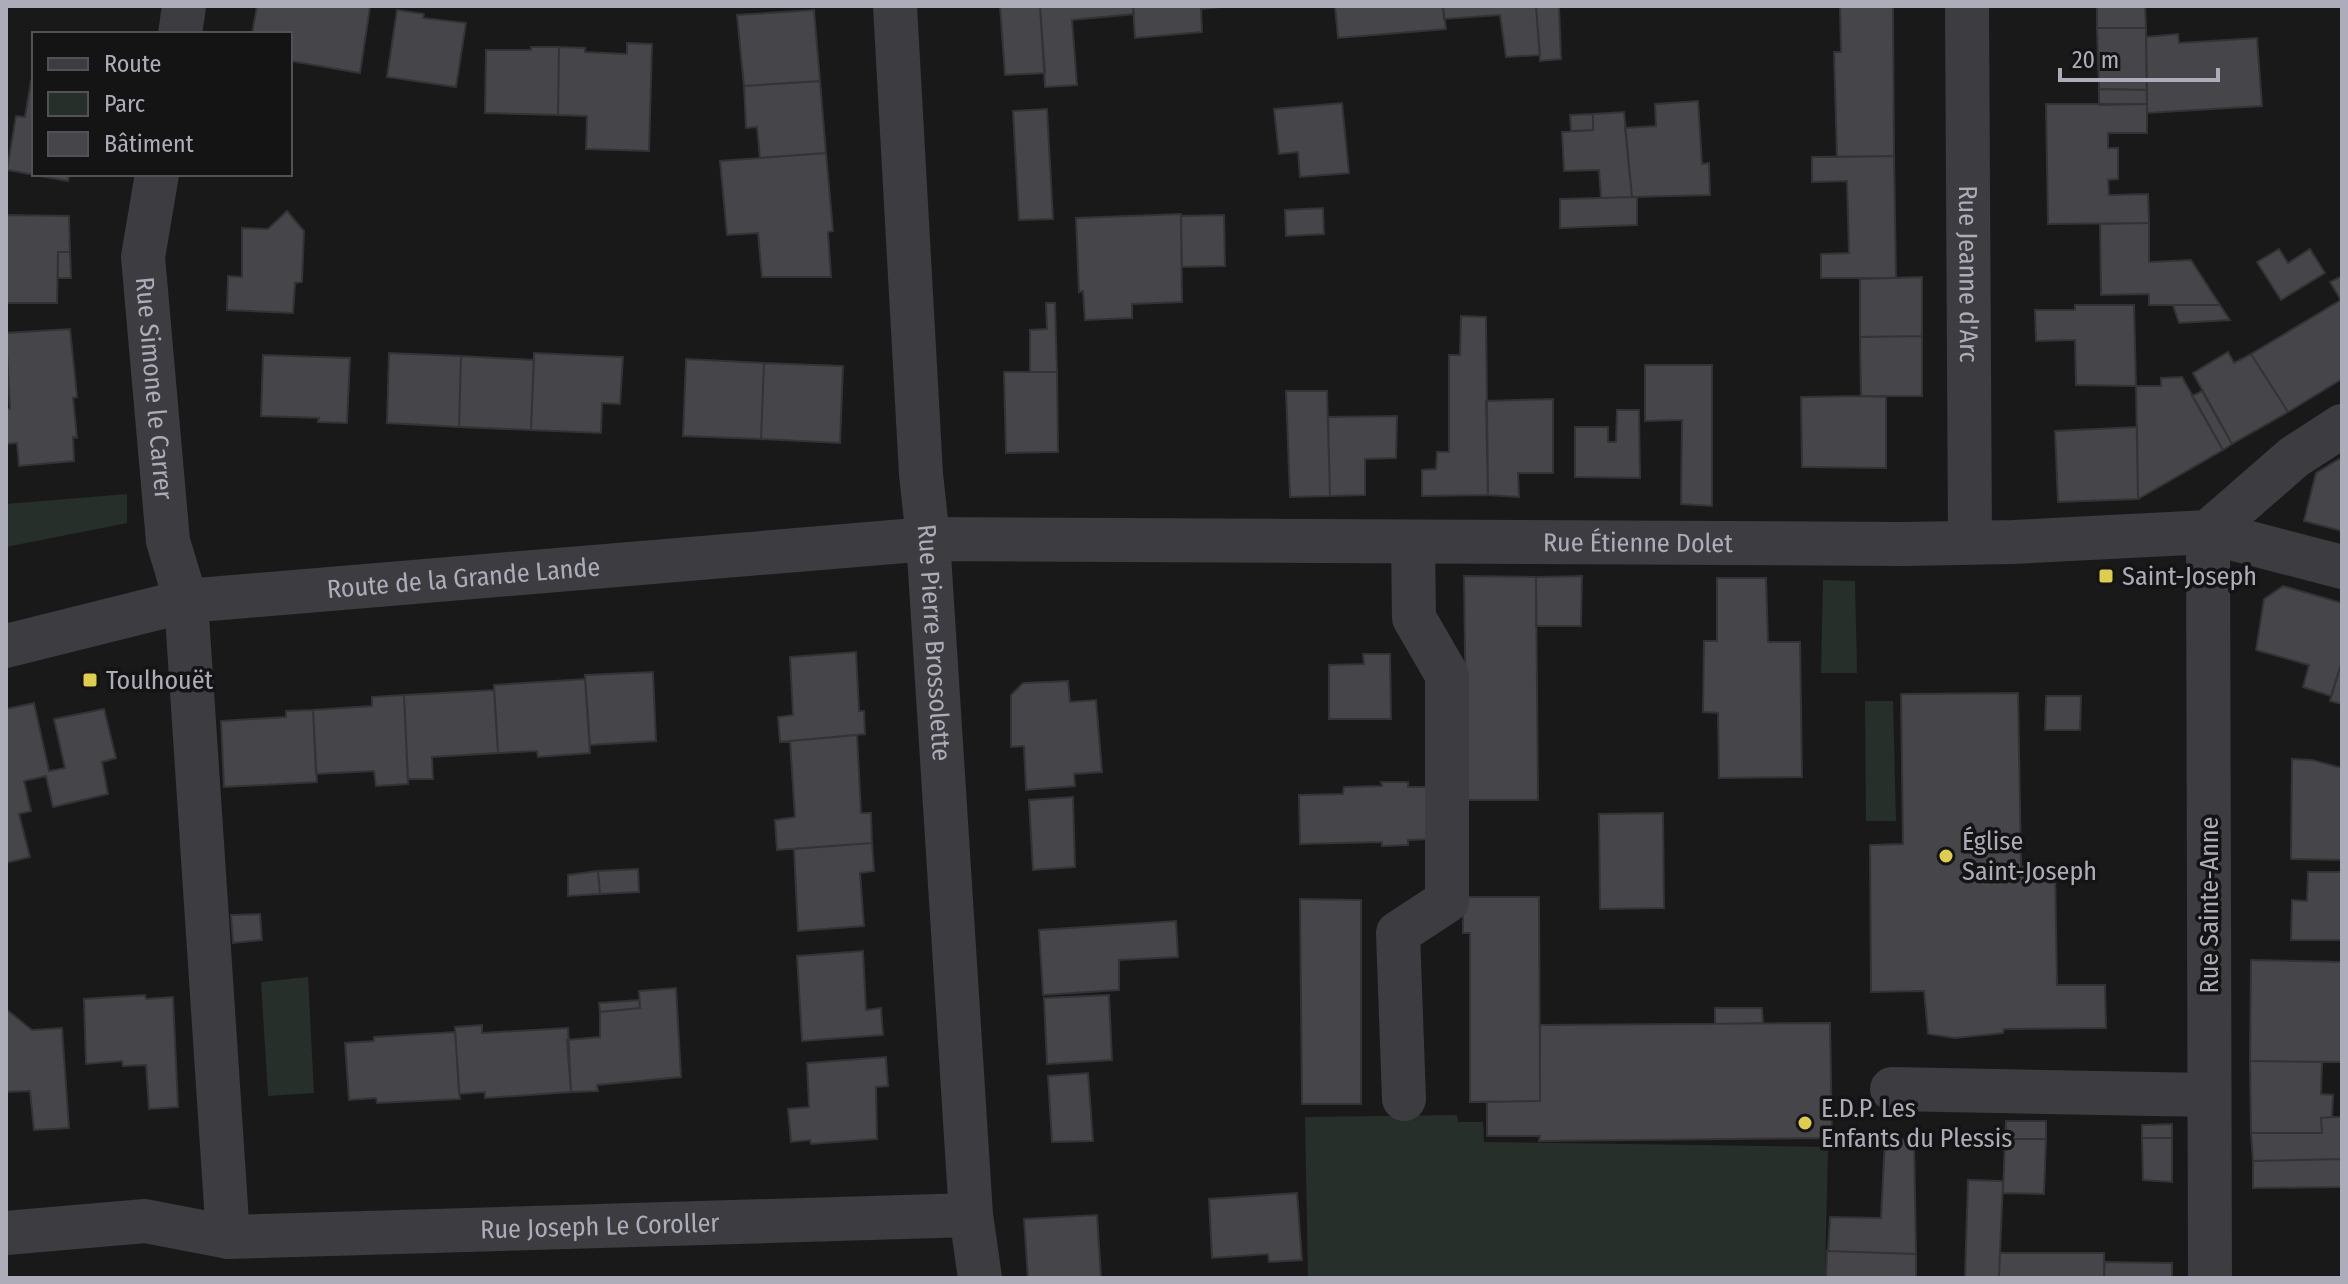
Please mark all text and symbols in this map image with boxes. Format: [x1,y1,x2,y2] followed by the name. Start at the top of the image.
[32,32,292,176] legend
[2060,32,2218,82] scale bar
[2072,46,2119,74] text: 20 m
[104,50,161,78] text: Route
[104,90,145,118] text: Parc
[104,130,194,158] text: Bâtiment
[1953,185,1984,363] street label: Rue Jeanne d'Arc
[129,276,180,501] street label: Rue Simone le Carrer
[911,523,958,762] street label: Rue Pierre Brossolette
[1543,527,1733,559] street label: Rue Étienne Dolet
[326,551,601,605] street label: Route de la Grande Lande
[2122,561,2257,592] place label: Saint-Joseph
[2097,567,2115,585] marker: Saint-Joseph
[106,665,214,696] place label: Toulhouët
[81,671,99,689] marker: Toulhouët
[2194,817,2225,993] street label: Rue Sainte-Anne
[1962,826,2097,887] place label: Église Saint-Joseph
[1937,847,1955,865] marker: Église Saint-Joseph
[1821,1093,2012,1154] place label: E.D.P. Les Enfants du Plessis
[1796,1114,1814,1132] marker: E.D.P. Les Enfants du Plessis
[480,1207,720,1245] street label: Rue Joseph Le Coroller

